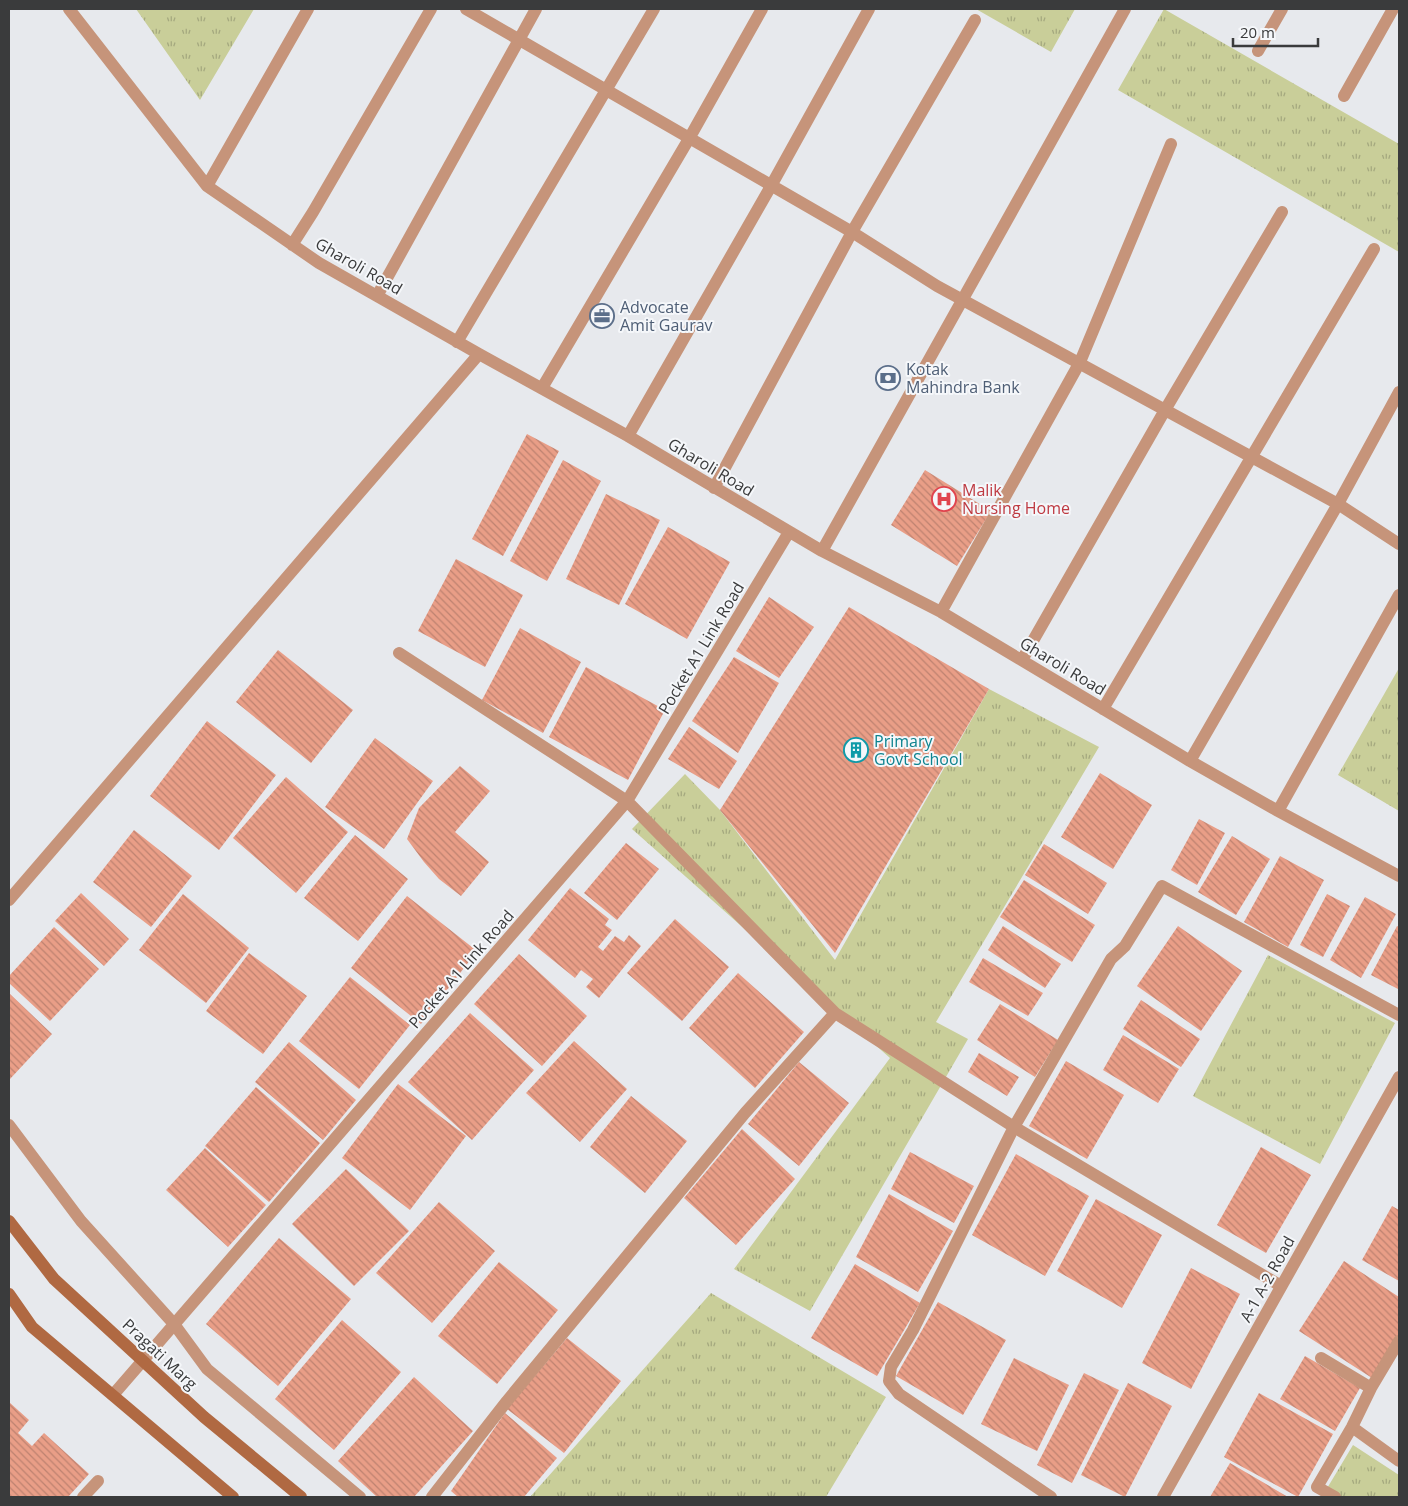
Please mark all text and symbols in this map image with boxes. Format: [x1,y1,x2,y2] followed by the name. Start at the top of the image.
[1233,15,1318,47] scale bar
[1240,22,1275,42] text: 20 m
[312,232,406,300] street label: Gharoli Road
[620,296,713,336] place label: Advocate Amit Gaurav
[589,303,615,329] office icon: Advocate Amit Gaurav
[906,358,1020,398] place label: Kotak Mahindra Bank
[875,365,901,391] bank icon: Kotak Mahindra Bank
[664,433,758,501] street label: Gharoli Road
[962,479,1070,519] place label: Malik Nursing Home
[931,486,957,512] hospital icon: Malik Nursing Home
[653,578,749,718] street label: Pocket A1 Link Road
[1016,632,1110,700] street label: Gharoli Road
[874,730,963,770] place label: Primary Govt School
[843,737,869,763] building icon: Primary Govt School
[403,905,519,1033] street label: Pocket A1 Link Road
[1234,1232,1300,1326] street label: A-1 A-2 Road
[118,1314,202,1395] street label: Pragati Marg

